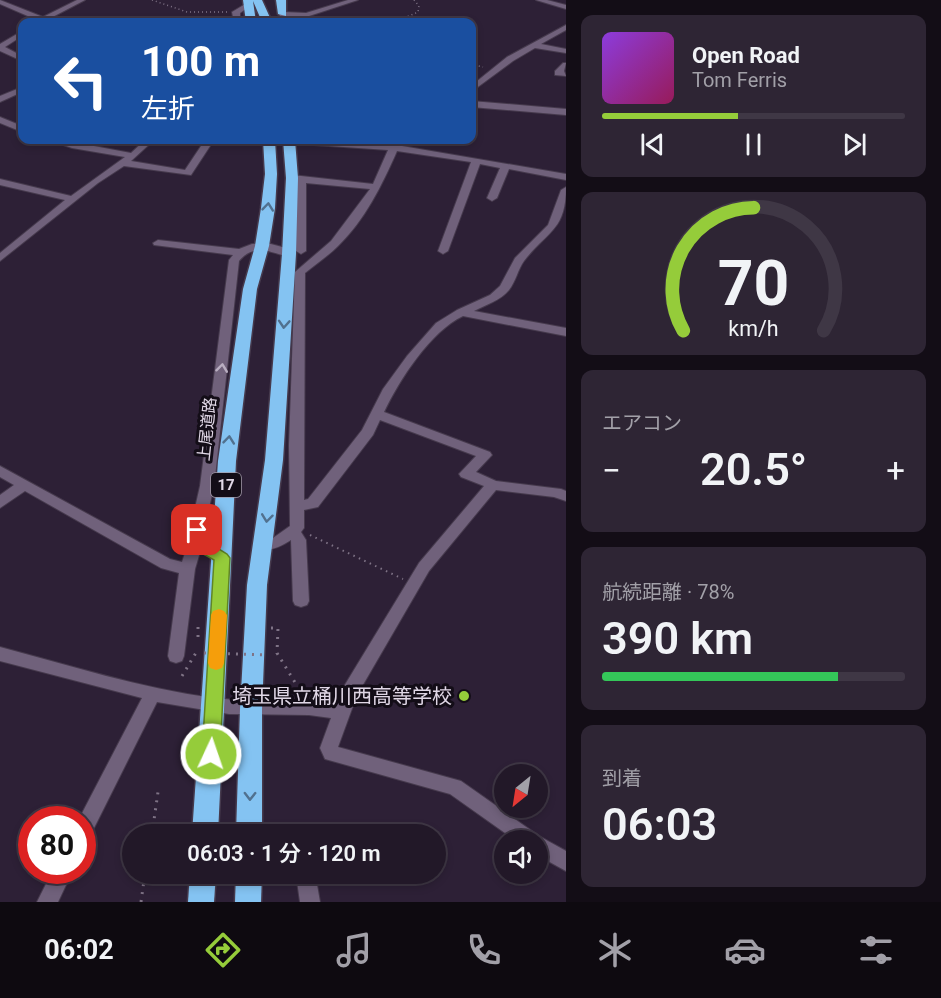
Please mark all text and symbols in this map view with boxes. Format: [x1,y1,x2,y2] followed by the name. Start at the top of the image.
[141,37,260,86] text: 100 m
[42,42,120,120] icon: left
[692,43,800,68] text: Open Road
[692,68,787,92] text: Tom Ferris
[141,93,195,125] text: 左折
[636,128,669,161] icon: previous
[737,128,770,161] icon: pause
[838,128,871,161] icon: next
[261,202,274,211] one-way arrow
[718,247,789,320] text: 70
[728,316,779,341] text: km/h
[278,319,291,328] one-way arrow
[216,363,228,372] one-way arrow
[194,396,220,462] street label: 上尾道路
[602,411,682,435] text: エアコン
[223,436,235,445] one-way arrow
[700,443,807,496] text: 20.5°
[602,451,621,490] text: −
[886,451,905,490] text: +
[211,473,241,497] road number: 17
[171,504,222,555] pin
[180,513,213,546] icon: arrive
[261,513,274,522] one-way arrow
[602,580,734,604] text: 航続距離 · 78%
[602,612,753,665] text: 390 km
[232,684,452,708] place label: 埼玉県立桶川西高等学校
[457,689,471,703] marker: 埼玉県立桶川西高等学校
[179,722,243,786] position arrow
[494,764,548,818] north arrow
[494,764,548,884] map controls
[602,766,642,790] text: 到着
[244,791,256,800] one-way arrow
[602,798,717,851] text: 06:03
[18,806,96,884] speed limit sign: 80
[494,830,548,884] button: sound
[187,841,381,866] text: 06:03 · 1 分 · 120 m
[202,929,244,971] icon: directions
[333,929,375,971] icon: music
[463,929,505,971] icon: phone
[594,929,636,971] icon: climate
[724,929,766,971] icon: car
[855,929,897,971] icon: filters
[44,934,114,966] text: 06:02

